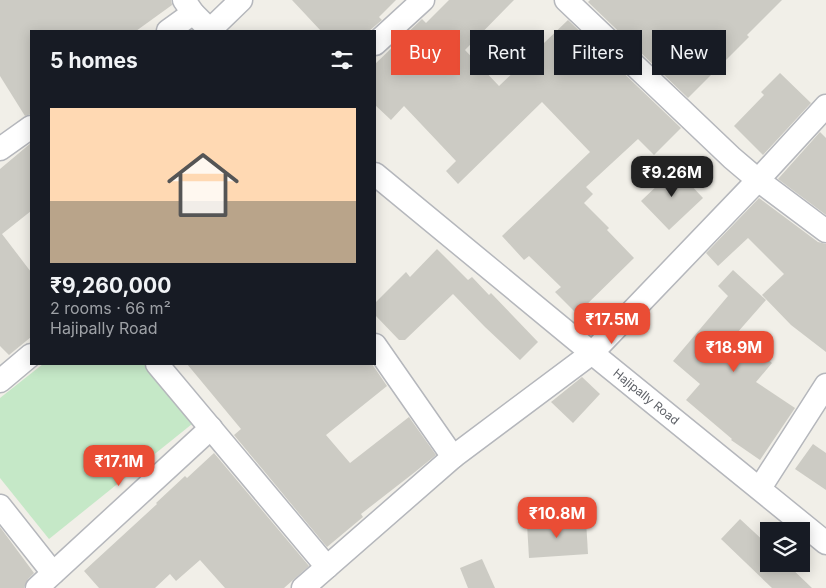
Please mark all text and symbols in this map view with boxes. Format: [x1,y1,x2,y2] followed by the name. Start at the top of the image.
[391,30,460,75] chip: Buy
[470,30,544,75] chip: Rent
[554,30,642,75] chip: Filters
[652,30,726,75] chip: New
[328,46,356,74] icon: filters
[50,48,138,73] text: 5 homes
[158,140,248,230] icon: home
[631,156,713,198] pin: ₹9.26M
[642,162,702,182] text: ₹9.26M
[50,273,171,298] text: ₹9,260,000
[50,298,171,318] text: 2 rooms · 66 m²
[571,302,653,345] pin: ₹17.5M
[585,309,639,329] text: ₹17.5M
[50,318,157,338] text: Hajipally Road
[693,330,775,373] pin: ₹18.9M
[706,337,762,357] text: ₹18.9M
[610,365,682,428] street label: Hajipally Road
[78,444,160,487] pin: ₹17.1M
[94,451,144,471] text: ₹17.1M
[516,496,598,539] pin: ₹10.8M
[529,503,585,523] text: ₹10.8M
[760,522,810,572] map controls
[760,522,810,572] button: layers

